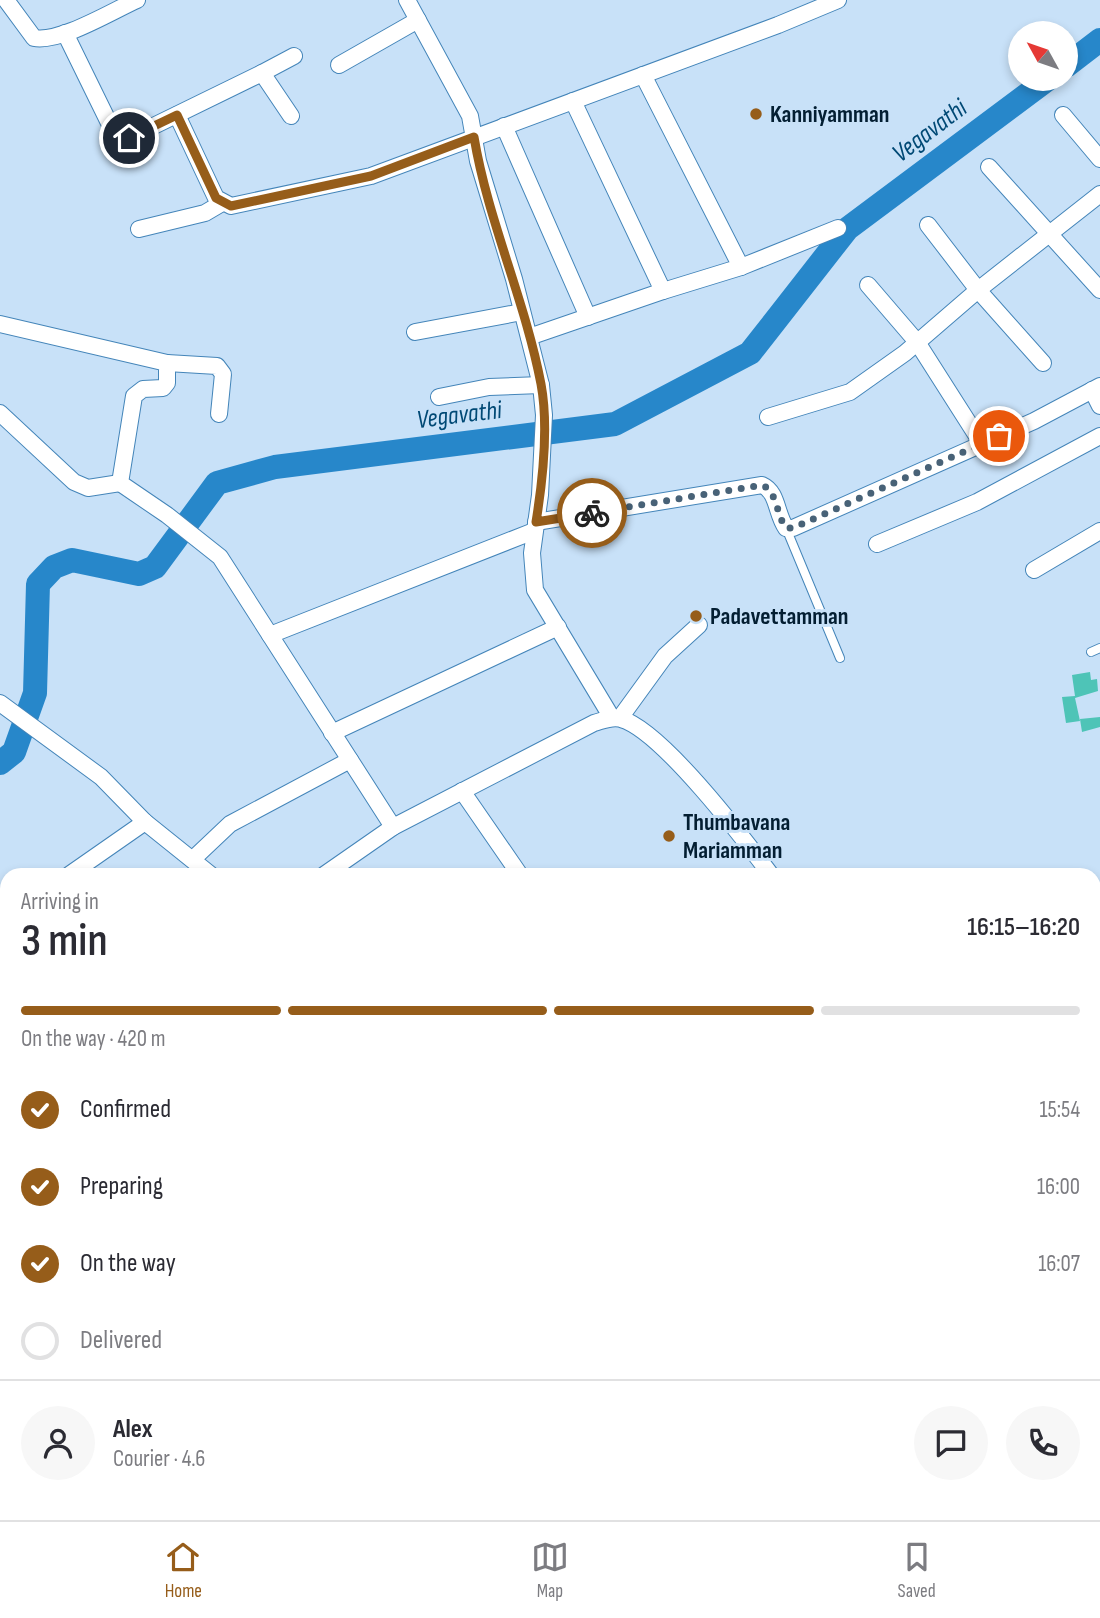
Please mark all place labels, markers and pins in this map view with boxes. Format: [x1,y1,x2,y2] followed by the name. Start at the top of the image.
[770,100,889,129] place label: Kanniyamman
[748,106,764,122] marker: Kanniyamman
[99,108,159,168] pin
[969,406,1029,466] pin
[710,602,849,631] place label: Padavettamman
[688,608,704,624] marker: Padavettamman
[683,808,790,865] place label: Thumbavana Mariamman
[661,828,677,844] marker: Thumbavana Mariamman

